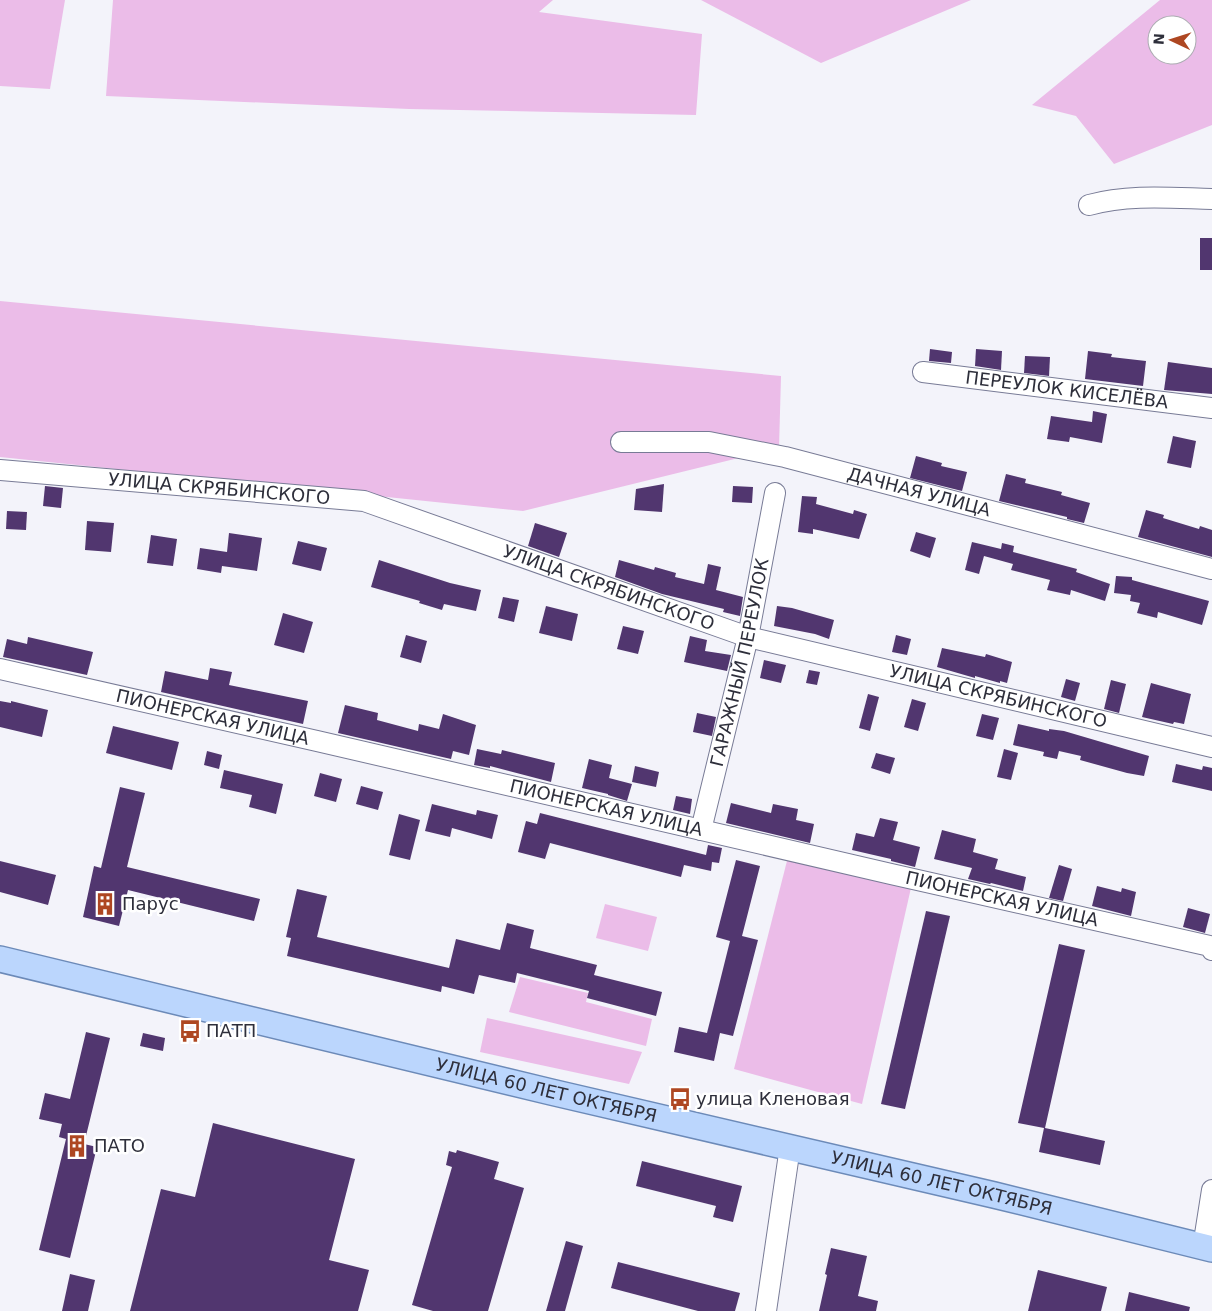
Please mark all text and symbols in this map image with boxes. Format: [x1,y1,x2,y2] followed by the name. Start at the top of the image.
[1147,15,1197,65] north arrow
[1151,33,1167,45] text: N
[964,366,1170,413] street label: ПЕРЕУЛОК КИСЕЛЁВА
[845,463,994,521] street label: ДАЧНАЯ УЛИЦА
[107,468,331,508] street label: УЛИЦА СКРЯБИНСКОГО
[500,540,717,634] street label: УЛИЦА СКРЯБИНСКОГО
[706,556,773,769] street label: ГАРАЖНЫЙ ПЕРЕУЛОК
[888,660,1109,732] street label: УЛИЦА СКРЯБИНСКОГО
[114,685,312,749] street label: ПИОНЕРСКАЯ УЛИЦА
[508,775,705,840] street label: ПИОНЕРСКАЯ УЛИЦА
[904,867,1101,931] street label: ПИОНЕРСКАЯ УЛИЦА
[92,891,118,917] building icon: Парус
[122,893,179,914] place label: Парус
[177,1018,203,1044] bus stop icon: ПАТП
[206,1020,256,1041] place label: ПАТП
[434,1054,659,1126] street label: УЛИЦА 60 ЛЕТ ОКТЯБРЯ
[667,1086,693,1112] bus stop icon: улица Кленовая
[696,1088,849,1109] place label: улица Кленовая
[64,1133,90,1159] building icon: ПАТО
[94,1135,145,1156] place label: ПАТО
[829,1146,1055,1219] street label: УЛИЦА 60 ЛЕТ ОКТЯБРЯ

